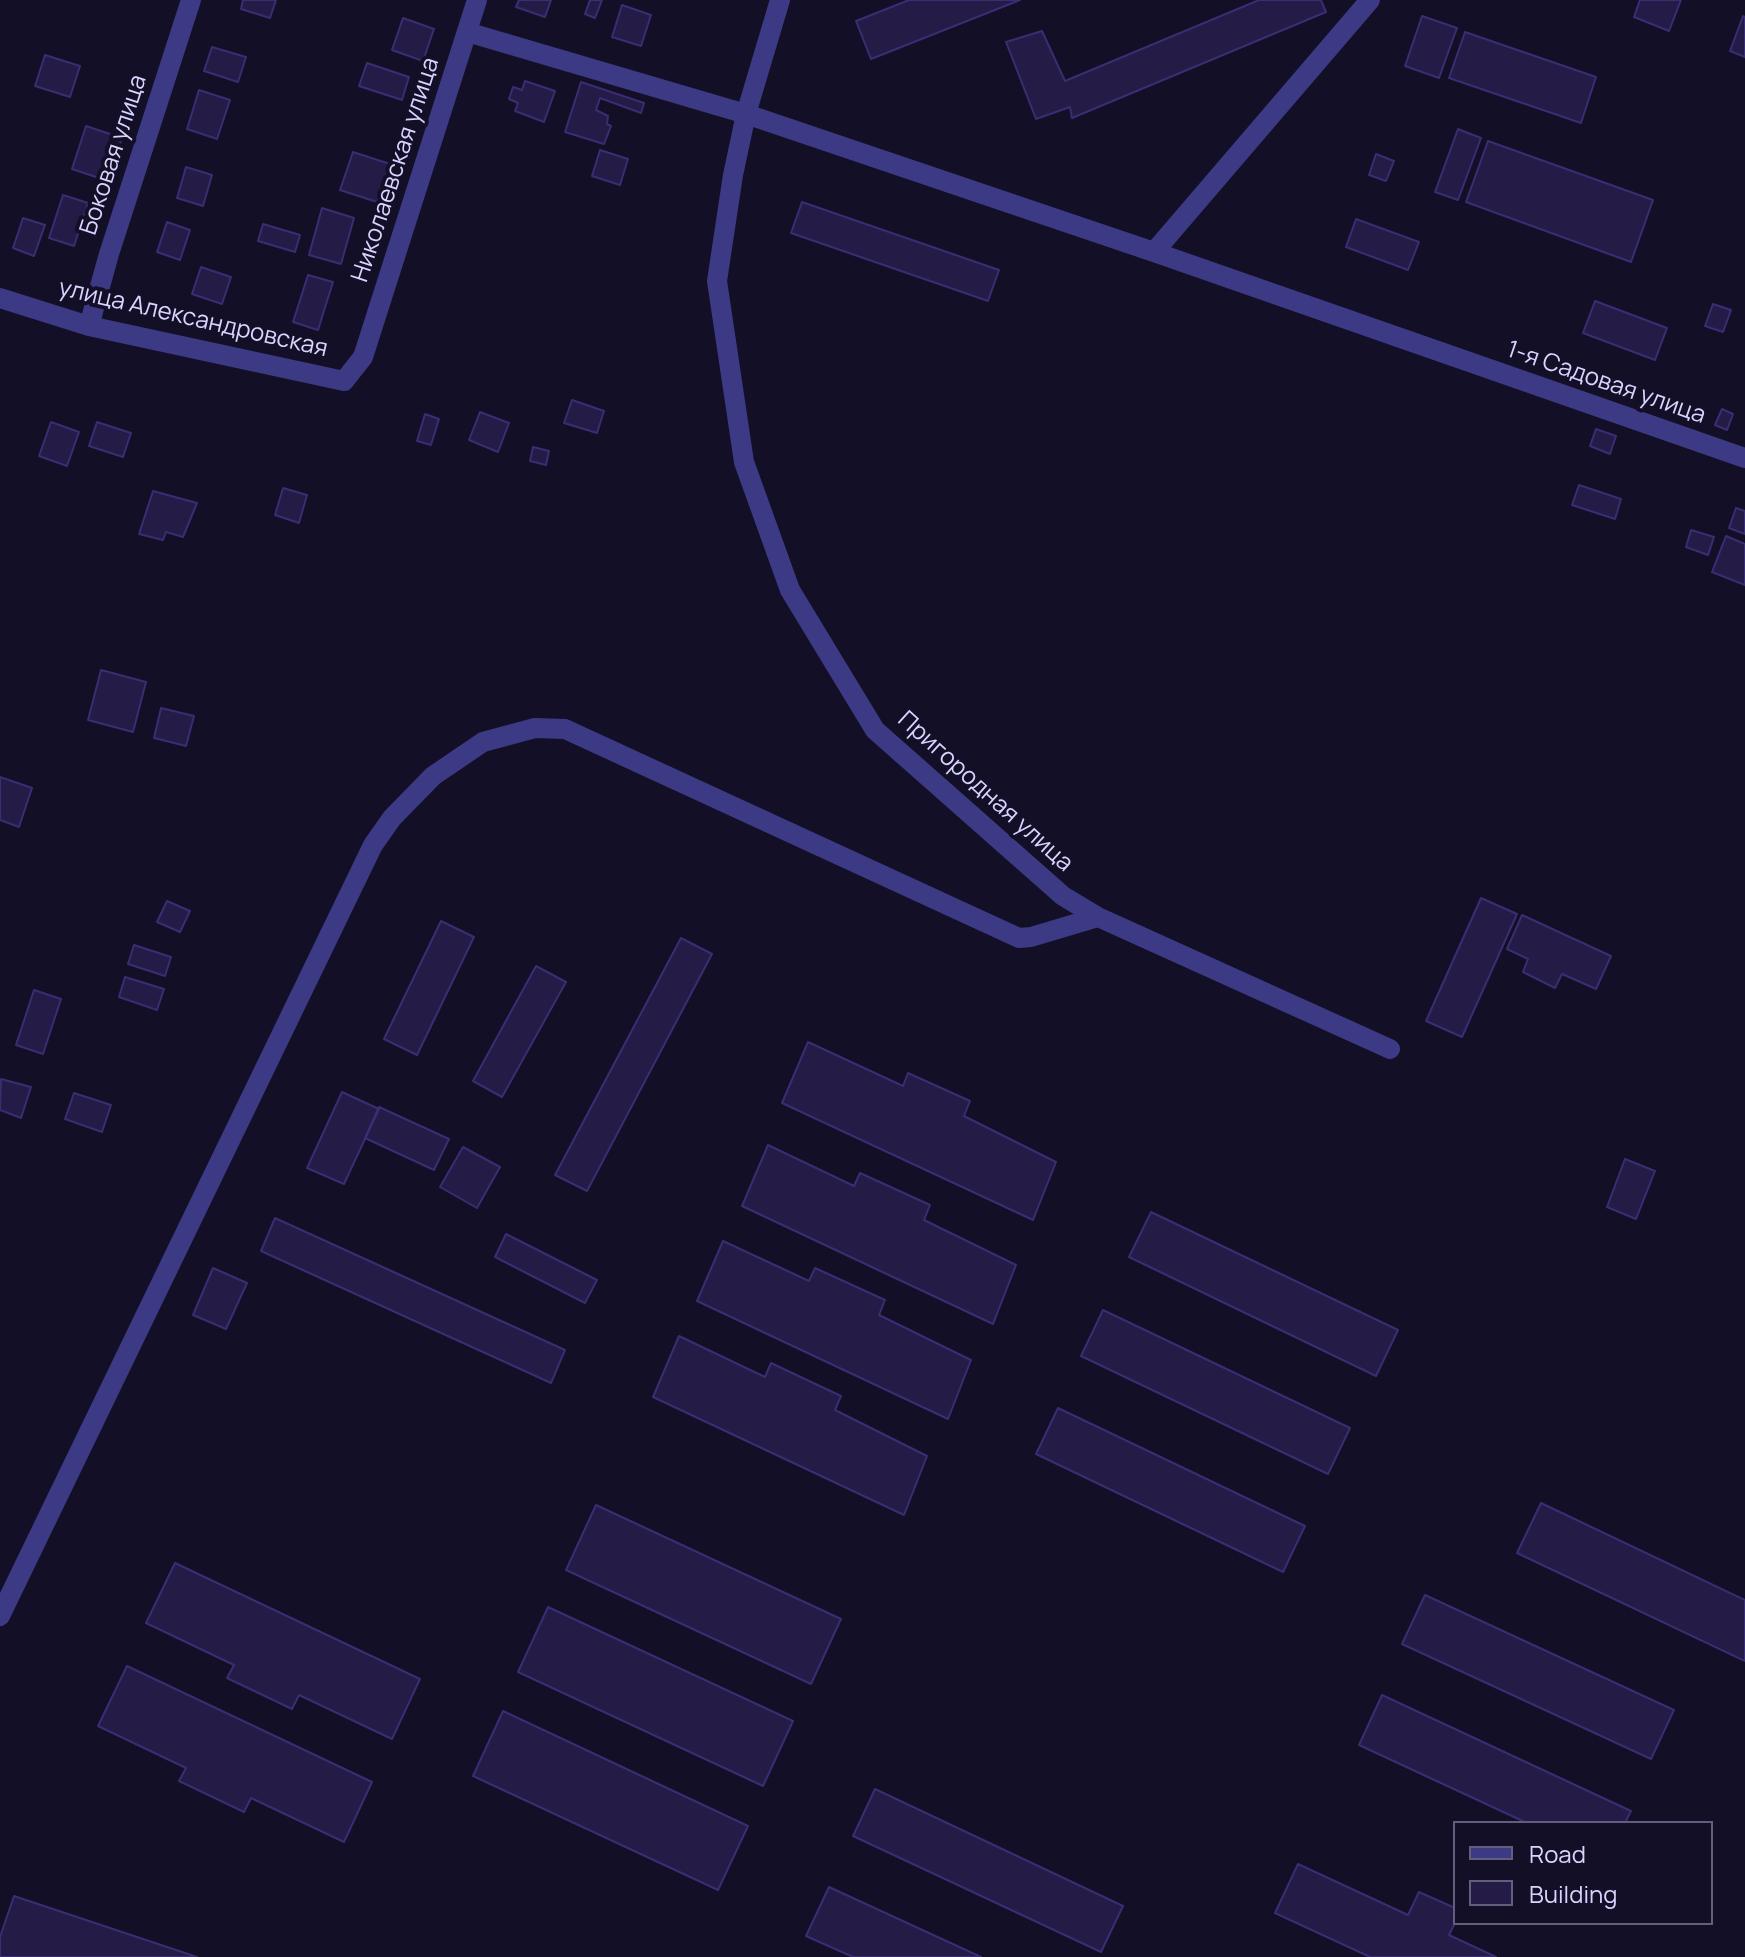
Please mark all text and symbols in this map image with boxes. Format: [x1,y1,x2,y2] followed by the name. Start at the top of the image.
[346,54,446,286] street label: Николаевская улица
[75,71,153,239] street label: Боковая улица
[56,274,330,364] street label: улица Александровская
[1503,335,1709,431] street label: 1-я Садовая улица
[891,706,1079,878] street label: Пригородная улица
[1453,1821,1713,1925] legend
[1529,1837,1586,1870] text: Road
[1529,1877,1617,1910] text: Building

